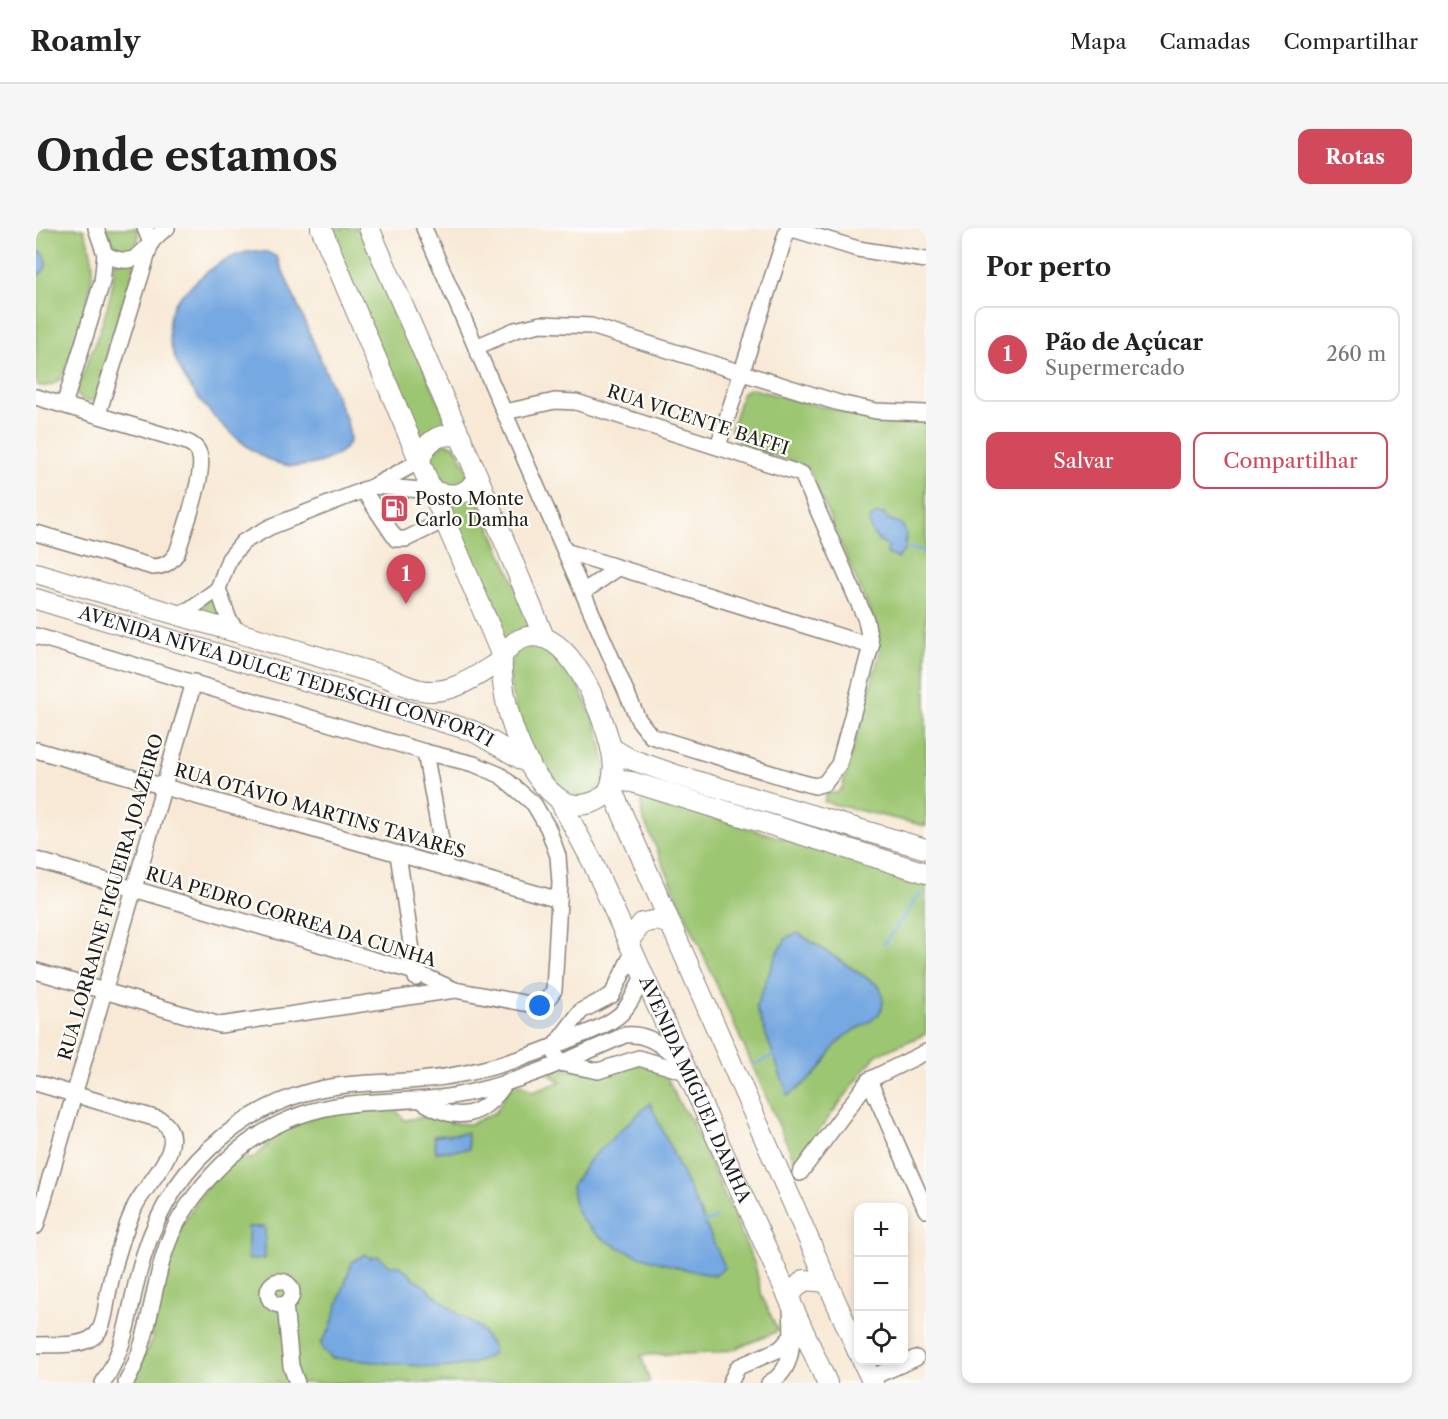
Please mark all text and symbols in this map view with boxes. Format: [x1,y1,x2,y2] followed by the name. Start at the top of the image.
[30,24,140,58] text: Roamly
[1070,29,1126,54] text: Mapa
[1159,29,1250,54] text: Camadas
[1283,29,1418,54] text: Compartilhar
[1298,129,1412,184] button: Rotas
[36,130,338,182] text: Onde estamos
[986,251,1111,283] text: Por perto
[1045,329,1203,356] text: Pão de Açúcar
[1003,342,1012,366] text: 1
[1326,342,1386,366] text: 260 m
[1045,356,1185,380] text: Supermercado
[604,380,792,460] street label: RUA VICENTE BAFFI
[986,432,1181,489] button: Salvar
[1193,432,1388,489] button: Compartilhar
[415,488,529,531] place label: Posto Monte Carlo Damha
[378,493,410,525] fuel station icon: Posto Monte Carlo Damha
[386,554,425,604] pin: 1
[75,601,498,752] street label: AVENIDA NÍVEA DULCE TEDESCHI CONFORTI
[54,731,168,1063] street label: RUA LORRAINE FIGUEIRA JOAZEIRO
[172,758,468,863] street label: RUA OTÁVIO MARTINS TAVARES
[143,862,440,972] street label: RUA PEDRO CORREA DA CUNHA
[634,972,756,1207] street label: AVENIDA MIGUEL DAMHA
[525,991,554,1020] your location
[854,1203,908,1365] map controls
[854,1203,908,1257] button: +
[854,1257,908,1311] button: −
[854,1311,908,1365] button: locate

